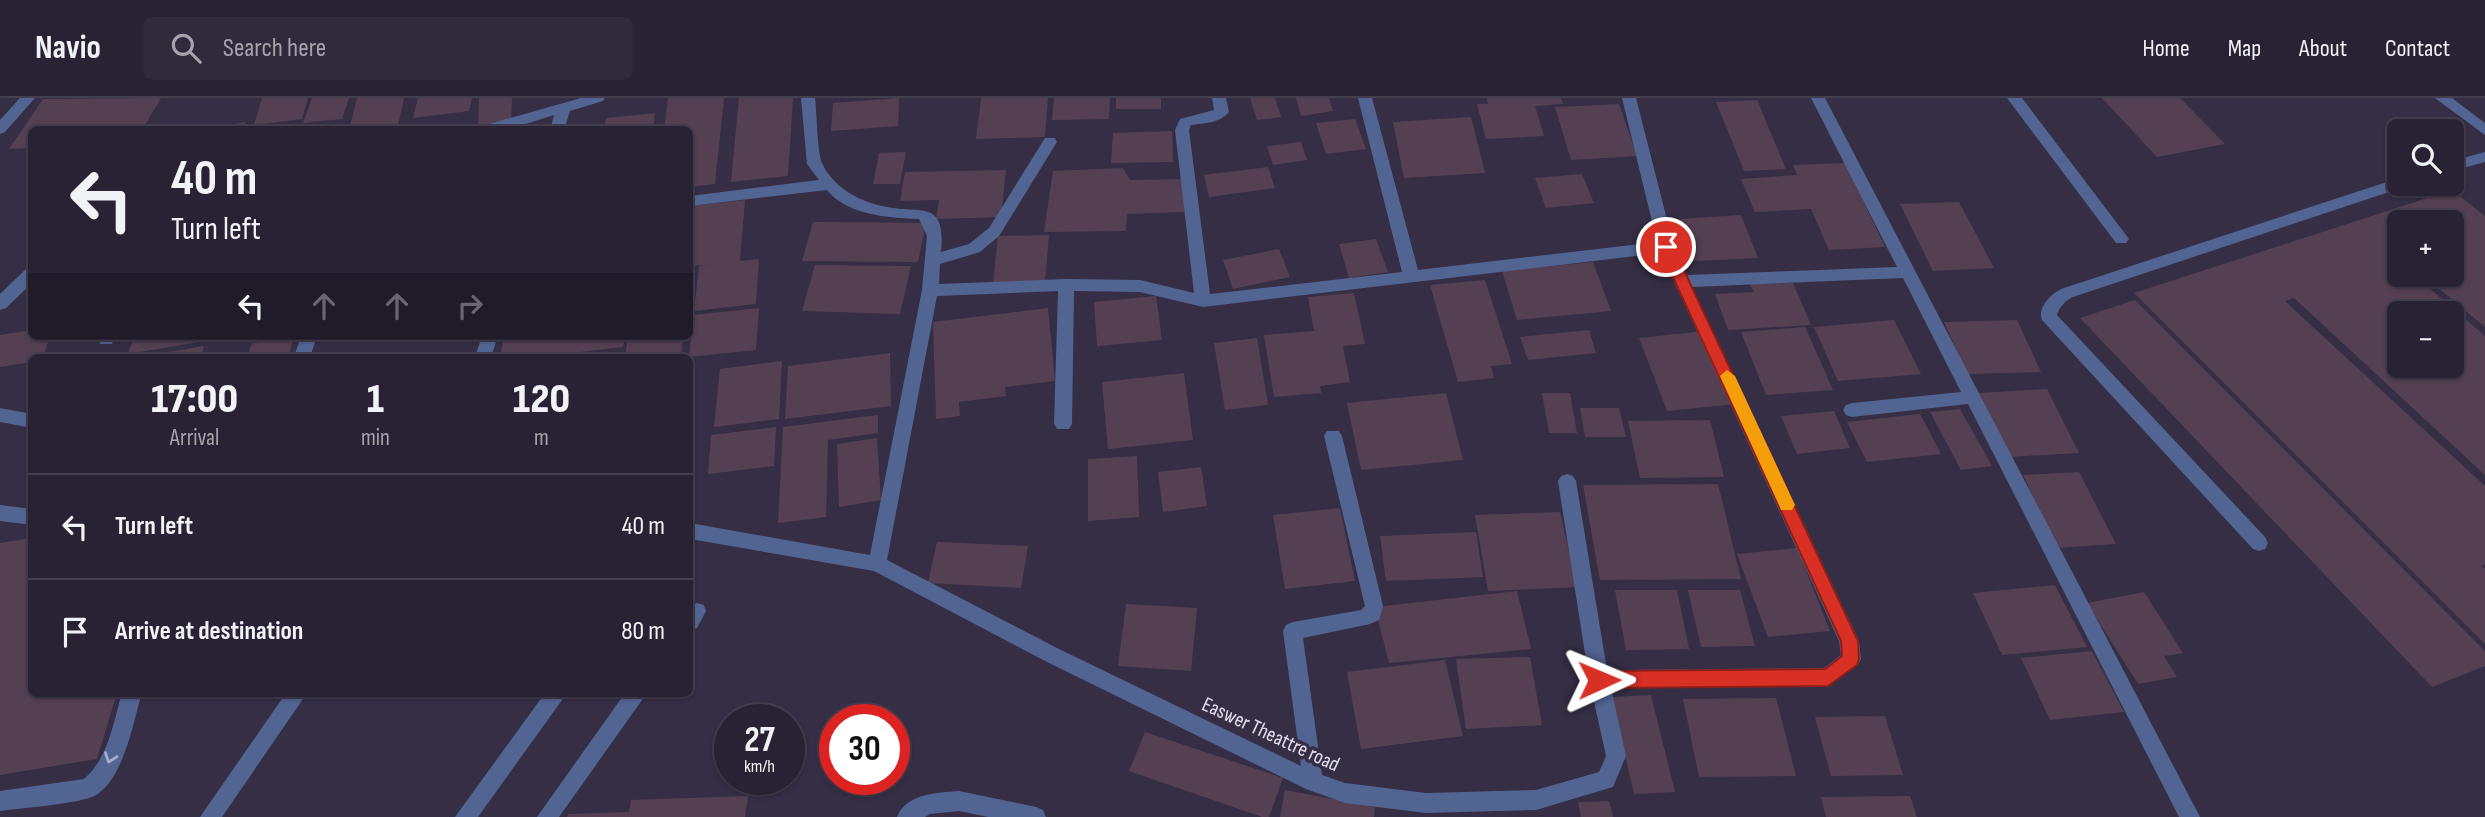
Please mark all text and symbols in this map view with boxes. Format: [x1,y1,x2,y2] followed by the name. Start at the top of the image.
[143,17,633,80] search box
[35,28,101,68] text: Navio
[167,29,205,67] icon: search
[223,33,326,64] text: Search here
[2142,34,2190,63] text: Home
[2228,34,2261,63] text: Map
[2299,34,2347,63] text: About
[2385,34,2450,63] text: Contact
[2387,119,2464,378] map controls
[2387,119,2464,196] button: search
[171,150,257,209] text: 40 m
[56,154,147,245] icon: left
[171,210,261,249] text: Turn left
[2387,210,2464,287] button: +
[1636,217,1696,277] pin
[1647,228,1685,266] icon: arrive
[232,287,270,325] icon: left
[305,287,343,325] icon: ahead
[378,287,416,325] icon: ahead
[451,287,489,325] icon: right
[2387,301,2464,378] button: −
[151,374,238,425] text: 17:00
[367,374,384,425] text: 1
[513,374,570,425] text: 120
[170,424,219,452] text: Arrival
[361,424,390,452] text: min
[534,424,549,452] text: m
[56,508,94,546] icon: left
[115,511,193,542] text: Turn left
[622,511,665,542] text: 40 m
[56,613,94,651] icon: arrive
[115,616,303,647] text: Arrive at destination
[621,616,665,647] text: 80 m
[1562,643,1636,717] position arrow
[1198,692,1344,777] street label: Easwer Theattre road
[819,704,910,795] speed limit sign: 30
[744,719,775,762] text: 27
[104,751,118,763] one-way arrow
[744,756,775,777] text: km/h

